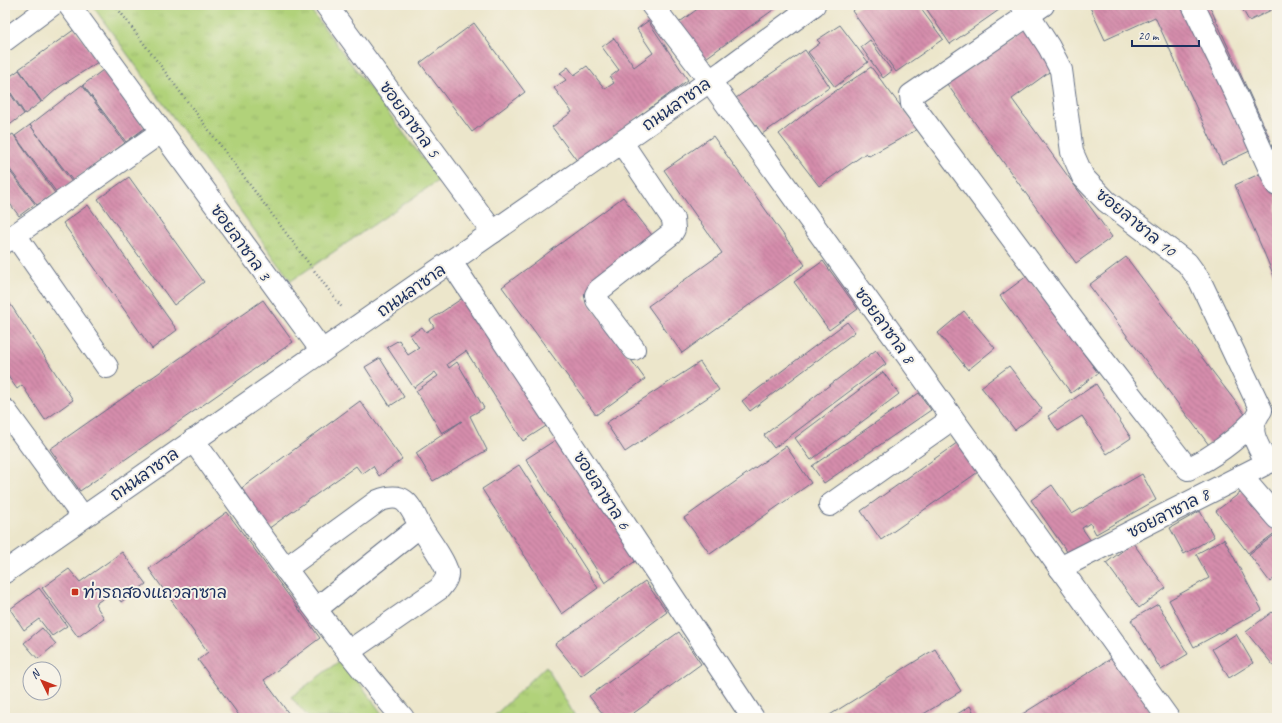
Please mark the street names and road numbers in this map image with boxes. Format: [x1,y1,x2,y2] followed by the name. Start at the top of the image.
[638,73,715,136] street label: ถนนลาซาล
[375,77,445,163] street label: ซอยลาซาล 5
[1091,184,1181,262] street label: ซอยลาซาล 10
[206,200,276,286] street label: ซอยลาซาล 3
[373,259,450,322] street label: ถนนลาซาล
[850,283,921,369] street label: ซอยลาซาล 8
[106,443,183,506] street label: ถนนลาซาล
[569,447,635,534] street label: ซอยลาซาล 6
[1124,483,1215,543] street label: ซอยลาซาล 8

